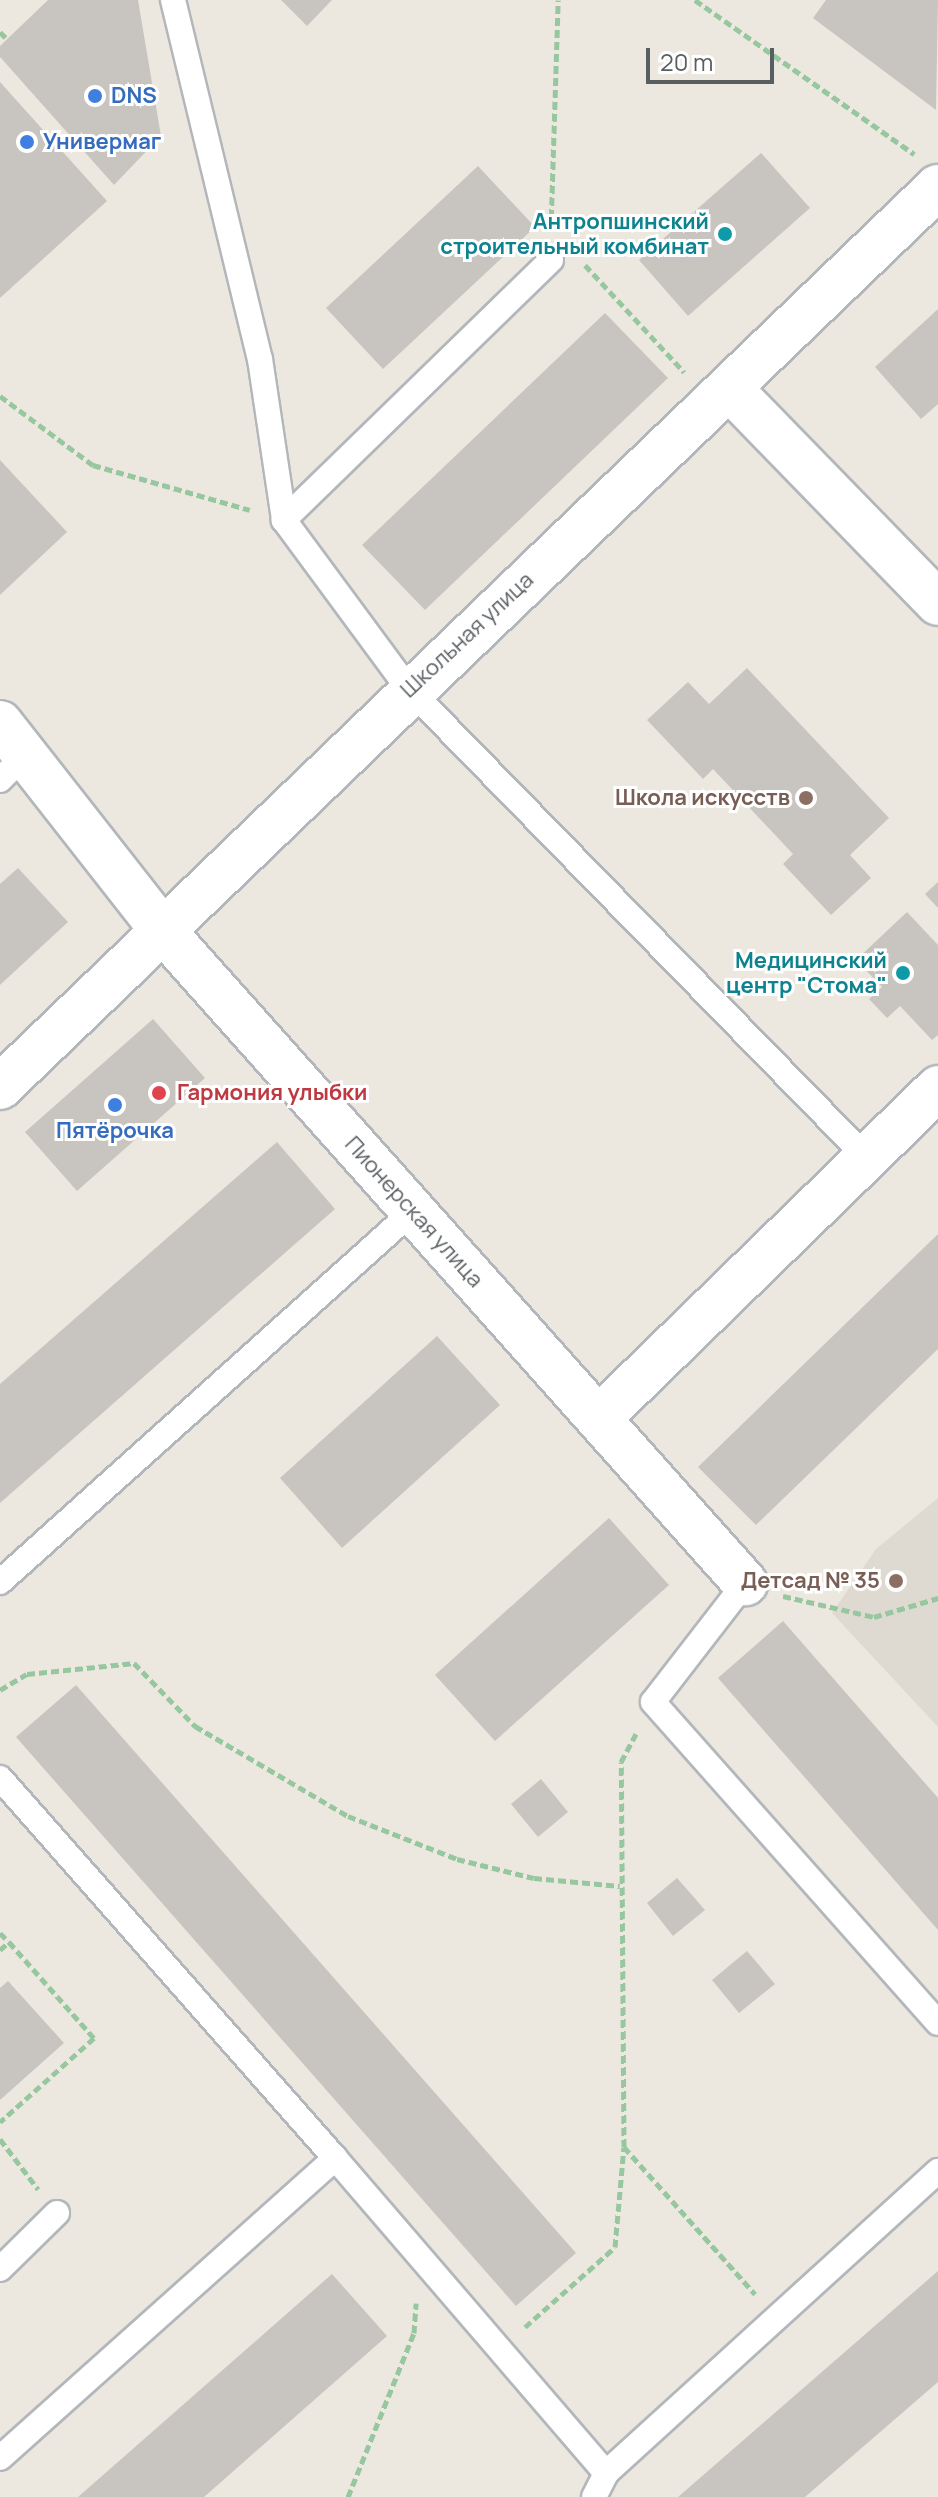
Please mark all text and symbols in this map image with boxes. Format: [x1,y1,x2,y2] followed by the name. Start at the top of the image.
[650,32,778,82] scale bar
[660,45,713,78] text: 20 m
[111,83,157,109] place label: DNS
[86,87,104,105] marker: DNS
[43,129,161,155] place label: Универмаг
[18,133,36,151] marker: Универмаг
[440,208,709,260] place label: Антропшинский строительный комбинат
[716,225,734,243] marker: Антропшинский строительный комбинат
[395,567,539,703] street label: Школьная улица
[615,785,790,811] place label: Школа искусств
[797,789,815,807] marker: Школа искусств
[726,947,887,998] place label: Медицинский центр "Стома"
[894,964,912,982] marker: Медицинский центр "Стома"
[177,1080,367,1106] place label: Гармония улыбки
[148,1082,170,1104] marker: Гармония улыбки
[106,1096,124,1114] marker: Пятёрочка
[56,1118,174,1144] place label: Пятёрочка
[339,1131,489,1293] street label: Пионерская улица
[741,1568,880,1594] place label: Детсад № 35
[887,1572,905,1590] marker: Детсад № 35

